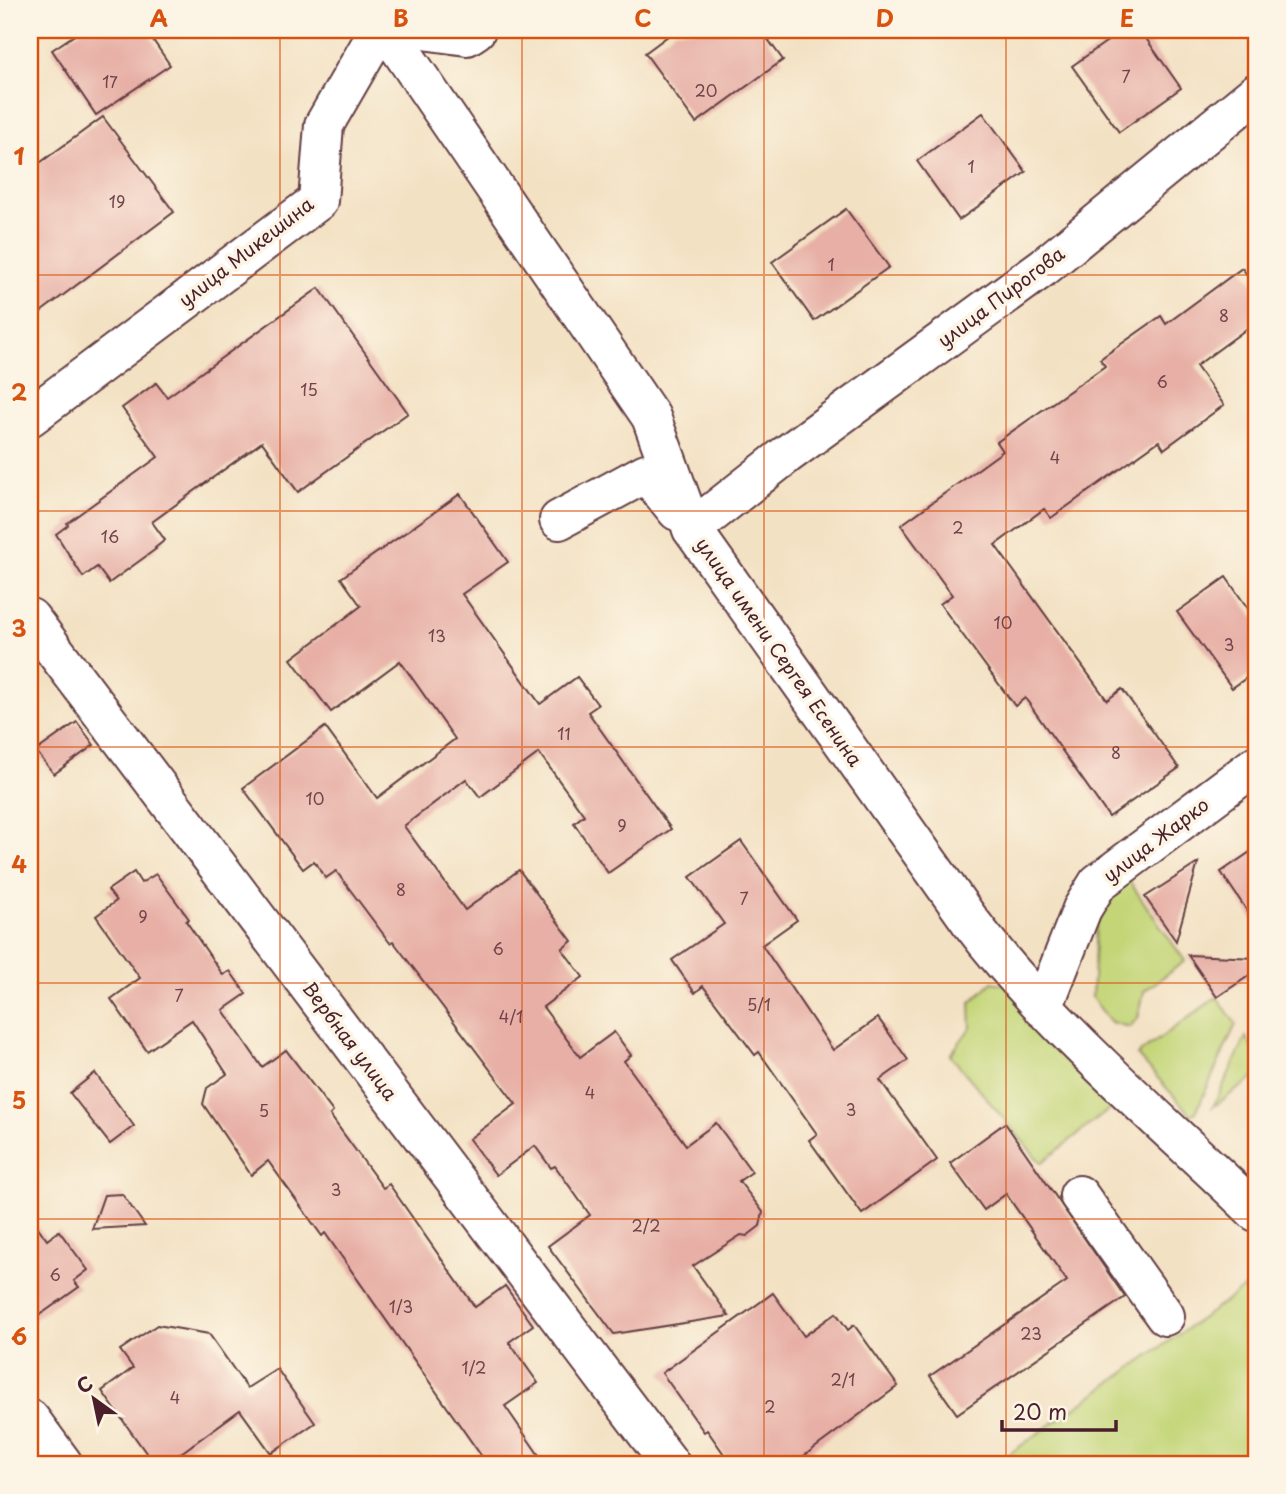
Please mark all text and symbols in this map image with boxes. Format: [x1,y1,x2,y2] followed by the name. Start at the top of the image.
[150,0,168,35] text: A
[393,0,409,35] text: B
[634,0,652,35] text: C
[876,0,894,35] text: D
[1120,0,1134,35] text: E
[1121,64,1131,88] house number: 7
[102,69,118,93] house number: 17
[695,78,717,102] house number: 20
[14,138,25,173] text: 1
[967,154,975,178] house number: 1
[109,189,125,213] house number: 19
[172,190,319,313] street label: улица Микешина
[931,239,1070,353] street label: улица Пирогова
[827,252,835,276] house number: 1
[1219,303,1229,327] house number: 8
[1156,369,1168,393] house number: 6
[11,374,27,409] text: 2
[300,377,318,401] house number: 15
[1050,445,1060,469] house number: 4
[952,515,964,539] house number: 2
[101,524,119,548] house number: 16
[690,531,870,772] street label: улица имени Сергея Есенина
[11,610,27,645] text: 3
[994,610,1012,634] house number: 10
[428,623,446,647] house number: 13
[1224,632,1234,656] house number: 3
[557,721,571,745] house number: 11
[1111,740,1121,764] house number: 8
[306,786,324,810] house number: 10
[1097,790,1214,888] street label: улица Жарко
[617,813,627,837] house number: 9
[11,846,27,881] text: 4
[396,877,406,901] house number: 8
[739,886,749,910] house number: 7
[138,904,148,928] house number: 9
[492,936,504,960] house number: 6
[297,975,405,1106] street label: Вербная улица
[174,983,184,1007] house number: 7
[747,992,771,1016] house number: 5/1
[499,1004,523,1028] house number: 4/1
[585,1080,595,1104] house number: 4
[12,1082,26,1117] text: 5
[846,1097,856,1121] house number: 3
[259,1098,269,1122] house number: 5
[331,1177,341,1201] house number: 3
[631,1213,661,1237] house number: 2/2
[49,1262,61,1286] house number: 6
[389,1294,413,1318] house number: 1/3
[11,1318,27,1353] text: 6
[1020,1321,1042,1345] house number: 23
[462,1355,486,1379] house number: 1/2
[60,1364,130,1434] north arrow
[830,1367,856,1391] house number: 2/1
[71,1368,98,1400] text: С
[170,1385,180,1409] house number: 4
[1002,1389,1116,1433] scale bar
[764,1394,776,1418] house number: 2
[1013,1395,1067,1427] text: 20 m

